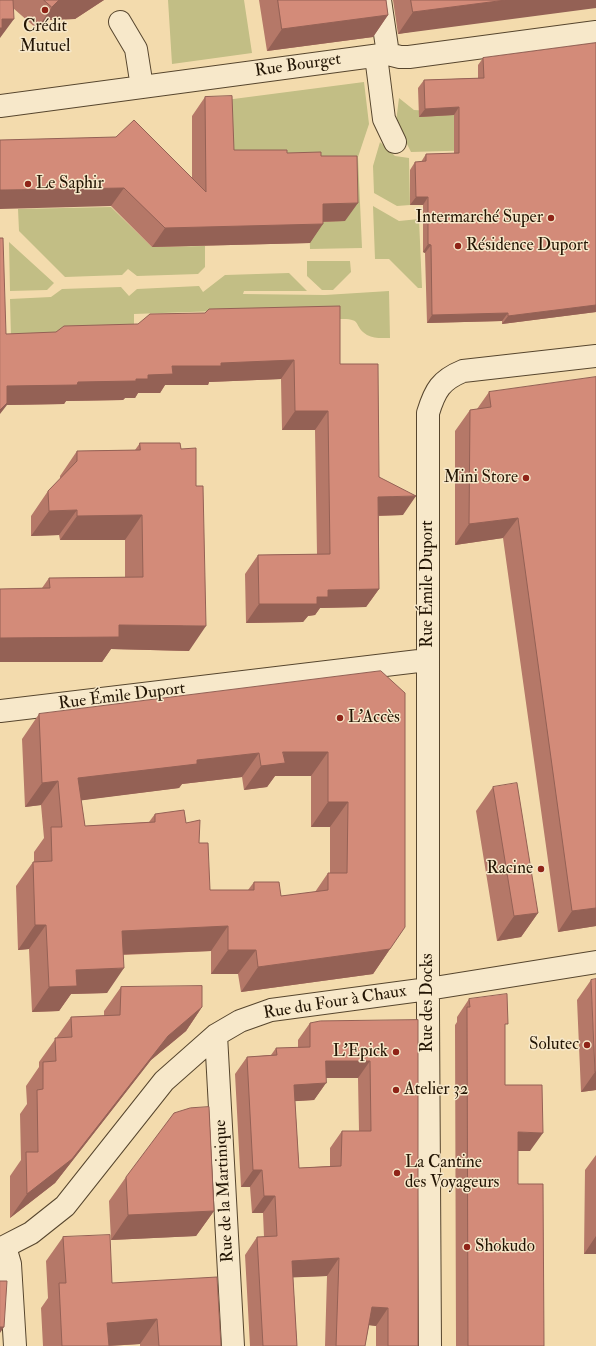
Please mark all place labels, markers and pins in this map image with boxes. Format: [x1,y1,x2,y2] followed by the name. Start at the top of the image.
[40,5,50,15] marker: Crédit Mutuel
[20,17,70,57] place label: Crédit Mutuel
[36,174,104,194] place label: Le Saphir
[23,179,33,189] marker: Le Saphir
[415,208,543,228] place label: Intermarché Super
[546,213,556,223] marker: Intermarché Super
[466,236,588,256] place label: Résidence Duport
[453,241,463,251] marker: Résidence Duport
[444,468,518,488] place label: Mini Store
[521,473,531,483] marker: Mini Store
[348,708,400,728] place label: L'Accès
[335,713,345,723] marker: L'Accès
[487,859,533,879] place label: Racine
[536,864,546,874] marker: Racine
[529,1035,579,1055] place label: Solutec
[582,1040,592,1050] marker: Solutec
[333,1042,388,1062] place label: L'Epick
[391,1047,401,1057] marker: L'Epick
[404,1080,468,1100] place label: Atelier 32
[391,1085,401,1095] marker: Atelier 32
[405,1153,499,1193] place label: La Cantine des Voyageurs
[392,1168,402,1178] marker: La Cantine des Voyageurs
[475,1237,535,1257] place label: Shokudo
[462,1242,472,1252] marker: Shokudo

